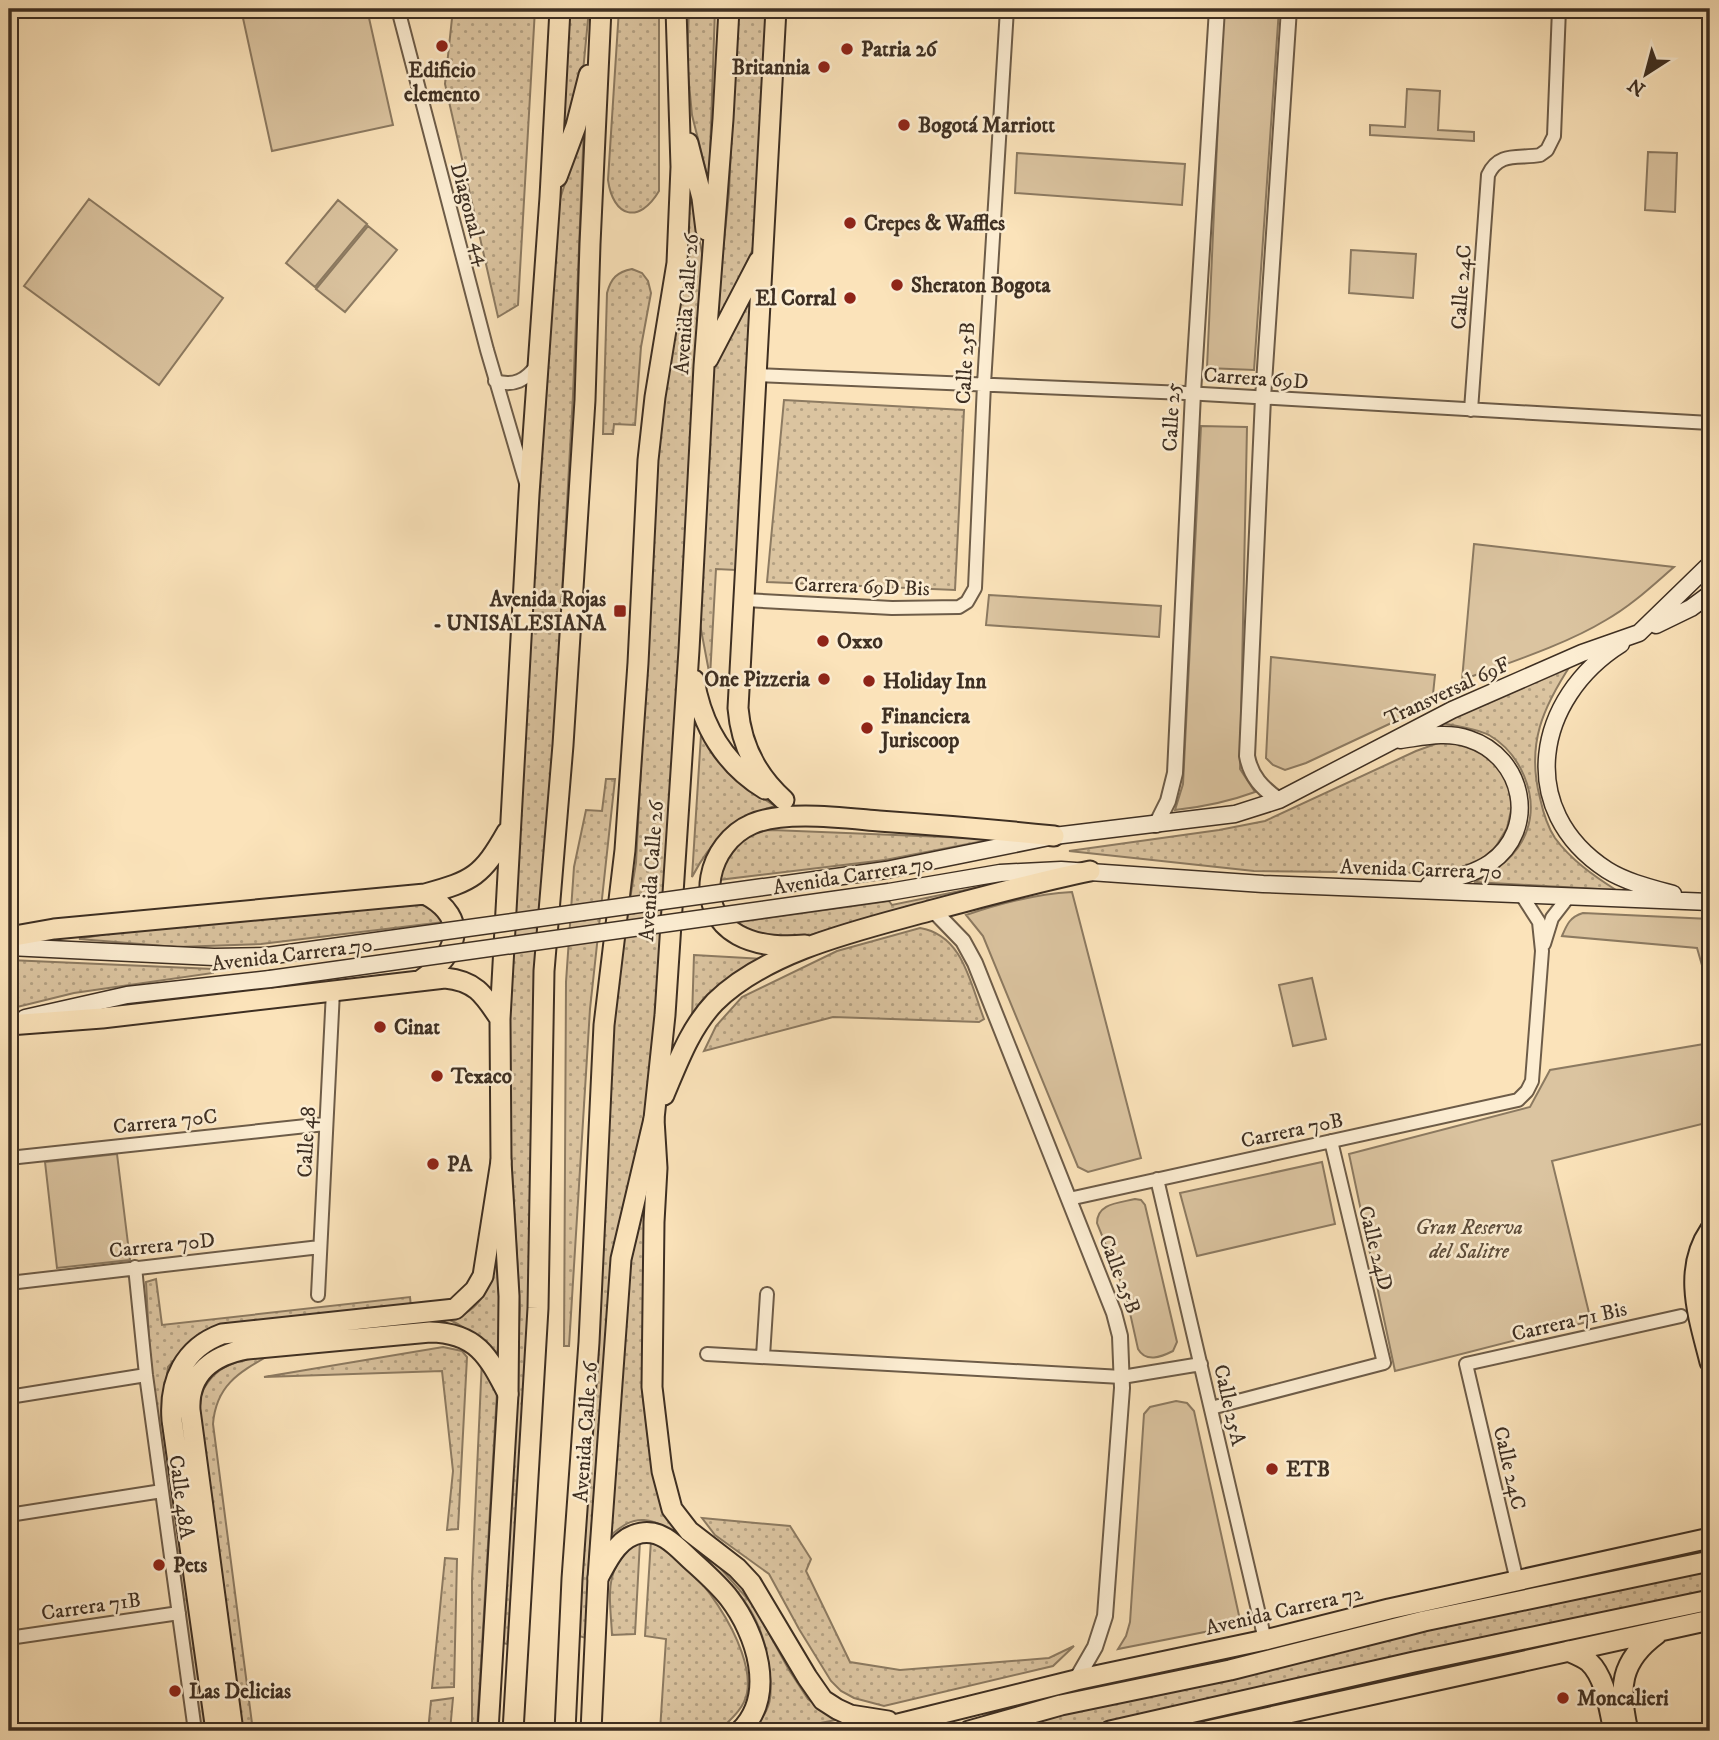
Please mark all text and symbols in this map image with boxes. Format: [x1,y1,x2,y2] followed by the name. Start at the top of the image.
[861,37,938,63] place label: Patria 26
[434,38,450,54] marker: Edificio elemento
[1610,38,1680,108] north arrow
[839,41,855,57] marker: Patria 26
[732,55,811,81] place label: Britannia
[404,58,480,108] place label: Edificio elemento
[816,59,832,75] marker: Britannia
[1623,72,1650,100] text: N
[918,113,1055,139] place label: Bogotá Marriott
[896,117,912,133] marker: Bogotá Marriott
[444,160,496,269] street label: Diagonal 44
[864,211,1005,237] place label: Crepes & Waffles
[842,215,858,231] marker: Crepes & Waffles
[669,232,705,375] street label: Avenida Calle 26
[1446,244,1478,330] street label: Calle 24C
[911,273,1051,299] place label: Sheraton Bogota
[889,277,905,293] marker: Sheraton Bogota
[755,286,837,312] place label: El Corral
[842,290,858,306] marker: El Corral
[951,321,981,405] street label: Calle 25B
[1202,362,1309,396] street label: Carrera 69D
[1157,382,1187,452] street label: Calle 25
[794,572,930,602] street label: Carrera 69D Bis
[433,587,607,637] place label: Avenida Rojas - UNISALESIANA
[612,603,628,619] marker: Avenida Rojas - UNISALESIANA
[837,629,883,655] place label: Oxxo
[815,633,831,649] marker: Oxxo
[1381,652,1514,732] street label: Transversal 69F
[704,667,811,693] place label: One Pizzeria
[883,669,988,695] place label: Holiday Inn
[816,671,832,687] marker: One Pizzeria
[861,673,877,689] marker: Holiday Inn
[879,704,971,754] place label: Financiera Juriscoop
[859,720,875,736] marker: Financiera Juriscoop
[634,799,670,942] street label: Avenida Calle 26
[771,850,935,901] street label: Avenida Carrera 70
[1340,854,1502,886] street label: Avenida Carrera 70
[210,932,374,978] street label: Avenida Carrera 70
[394,1015,440,1041] place label: Cinat
[372,1019,388,1035] marker: Cinat
[450,1064,512,1090] place label: Texaco
[429,1068,445,1084] marker: Texaco
[112,1104,219,1140] street label: Carrera 70C
[292,1106,322,1178] street label: Calle 48
[1239,1107,1346,1155] street label: Carrera 70B
[447,1152,473,1178] place label: PA
[425,1156,441,1172] marker: PA
[1352,1203,1398,1293] street label: Calle 24D
[1415,1215,1523,1265] park label: Gran Reserva del Salitre
[108,1228,216,1264] street label: Carrera 70D
[1092,1231,1146,1318] street label: Calle 25B
[1509,1296,1629,1348] street label: Carrera 71 Bis
[568,1360,604,1503] street label: Avenida Calle 26
[1207,1362,1251,1449] street label: Calle 25A
[1487,1424,1531,1513] street label: Calle 24C
[162,1453,200,1541] street label: Calle 48A
[1286,1457,1330,1483] place label: ETB
[1264,1461,1280,1477] marker: ETB
[173,1553,207,1579] place label: Pets
[151,1557,167,1573] marker: Pets
[1203,1580,1366,1642] street label: Avenida Carrera 72
[40,1587,143,1627] street label: Carrera 71B
[189,1679,291,1705] place label: Las Delicias
[167,1683,183,1699] marker: Las Delicias
[1577,1686,1669,1712] place label: Moncalieri
[1555,1690,1571,1706] marker: Moncalieri

